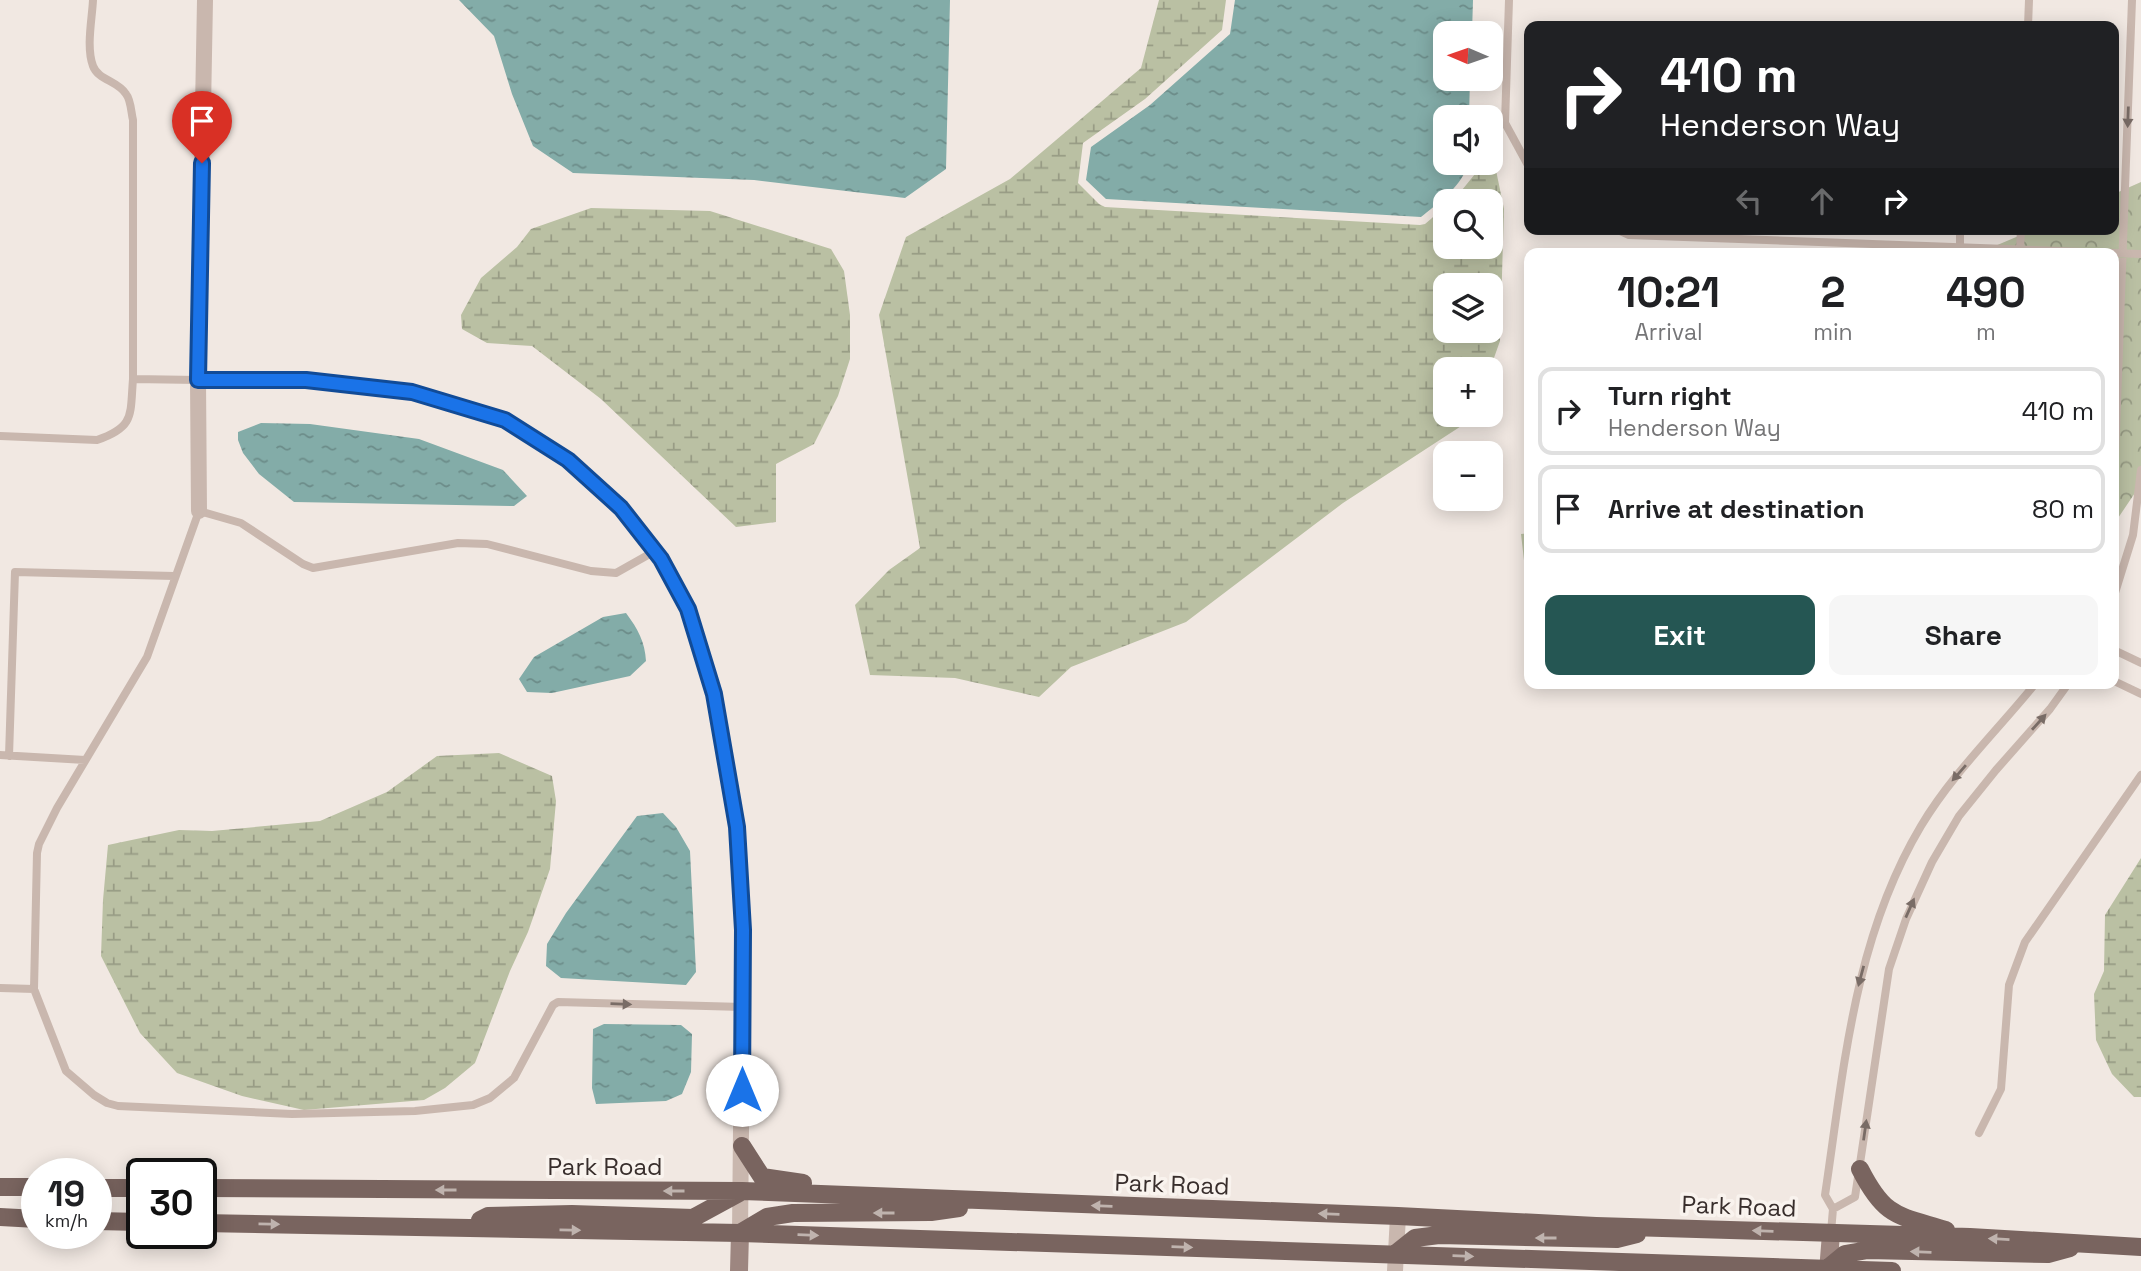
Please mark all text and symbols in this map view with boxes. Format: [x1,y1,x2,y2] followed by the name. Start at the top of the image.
[1433,21,1503,91] north arrow
[1433,21,1503,511] map controls
[1660,44,1798,106] text: 410 m
[1545,49,1636,140] icon: right
[172,91,232,163] pin
[183,102,221,140] icon: arrive
[1433,105,1503,175] button: sound
[1660,105,1900,145] text: Henderson Way
[2122,106,2133,128] one-way arrow
[1730,182,1768,220] icon: left
[1803,182,1841,220] icon: ahead
[1876,182,1914,220] icon: right
[1433,189,1503,259] button: search
[1617,266,1720,319] text: 10:21
[1820,266,1845,319] text: 2
[1946,266,2026,319] text: 490
[1433,273,1503,343] button: layers
[1634,317,1703,347] text: Arrival
[1813,317,1853,347] text: min
[1976,317,1996,347] text: m
[1433,357,1503,427] button: +
[1608,379,1732,413] text: Turn right
[1549,392,1587,430] icon: right
[2022,394,2094,428] text: 410 m
[1608,413,1781,443] text: Henderson Way
[1433,441,1503,511] button: −
[1549,490,1587,528] icon: arrive
[1608,492,1865,526] text: Arrive at destination
[2032,492,2094,526] text: 80 m
[1545,595,1815,675] button: Exit
[1829,595,2098,675] button: Share
[2030,714,2046,731] one-way arrow
[1952,765,1967,782] one-way arrow
[1905,898,1916,918] one-way arrow
[1855,966,1866,988] one-way arrow
[610,998,632,1010] one-way arrow
[705,1053,779,1127] position arrow
[1860,1119,1871,1141] one-way arrow
[548,1151,662,1182] street label: Park Road
[126,1158,217,1249] speed limit sign: 30
[1114,1167,1230,1201] street label: Park Road
[48,1172,85,1216] text: 19
[435,1184,457,1196] one-way arrow
[662,1185,684,1197] one-way arrow
[1681,1189,1797,1223] street label: Park Road
[1091,1201,1113,1212] one-way arrow
[873,1207,895,1219] one-way arrow
[1318,1208,1340,1219] one-way arrow
[45,1209,88,1232] text: km/h
[259,1218,281,1230] one-way arrow
[560,1224,582,1235] one-way arrow
[1752,1226,1774,1237] one-way arrow
[797,1230,819,1241] one-way arrow
[1534,1232,1556,1244] one-way arrow
[1988,1233,2010,1244] one-way arrow
[1172,1241,1194,1252] one-way arrow
[1910,1246,1932,1257] one-way arrow
[1452,1251,1474,1262] one-way arrow

